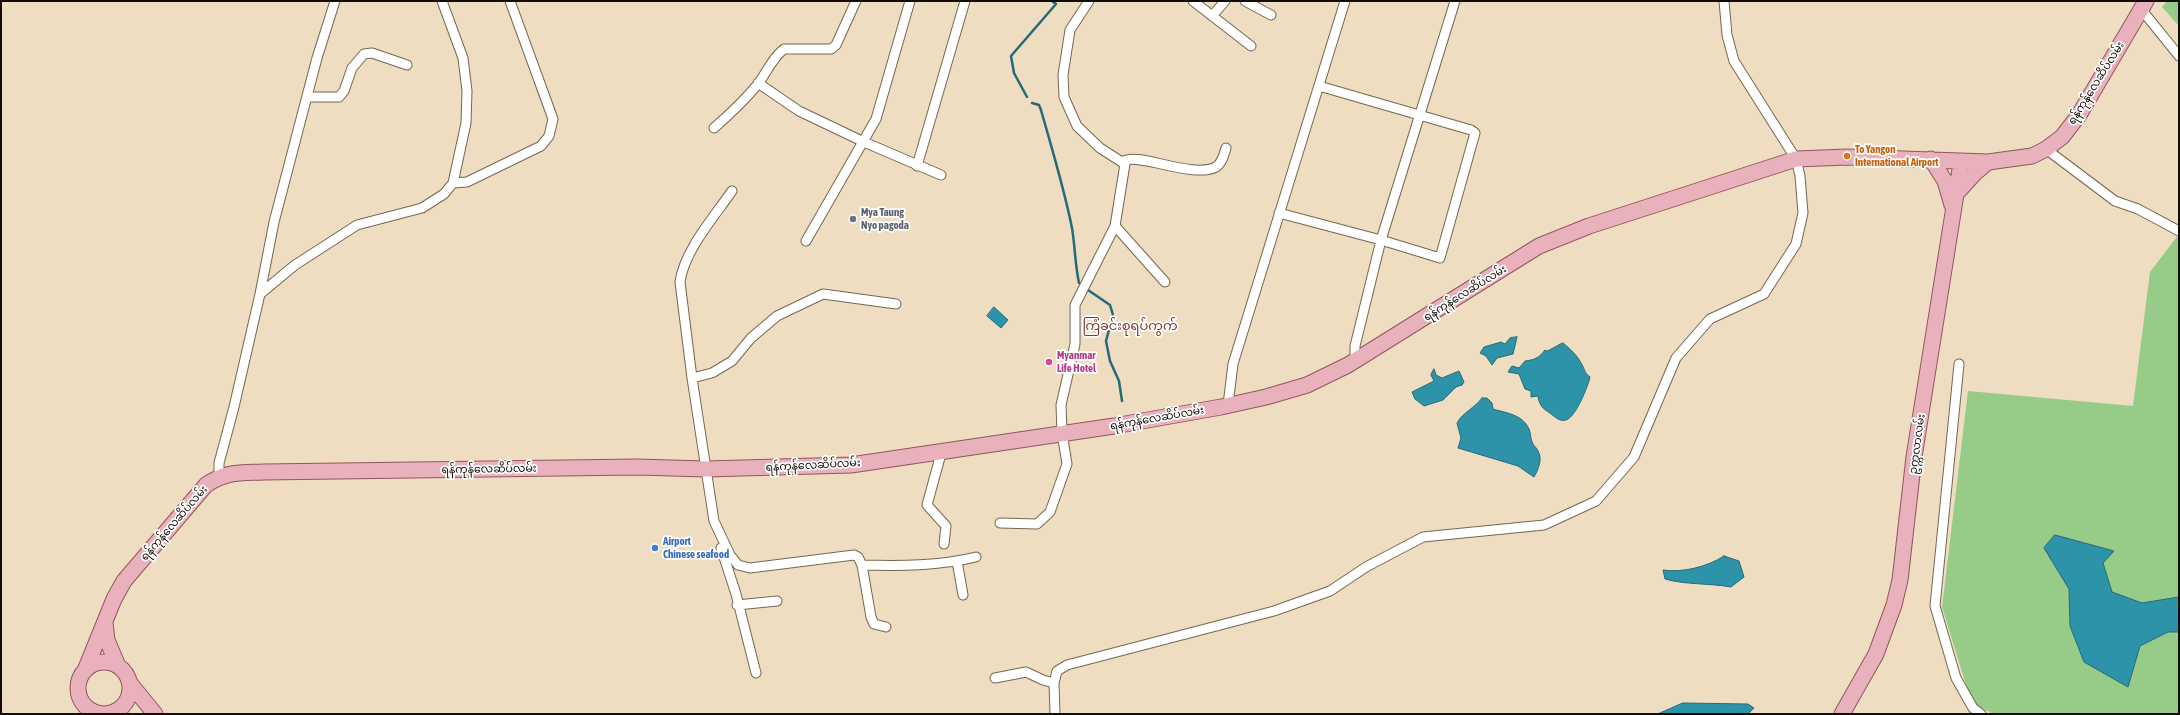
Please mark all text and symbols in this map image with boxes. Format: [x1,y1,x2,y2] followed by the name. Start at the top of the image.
[2065,39,2127,127] street label: ရန်ကုန်လေဆိပ်လမ်း
[1855,143,1938,169] place label: To Yangon International Airport
[1842,151,1852,161] marker: To Yangon International Airport
[861,206,909,232] place label: Mya Taung Nyo pagoda
[848,214,858,224] marker: Mya Taung Nyo pagoda
[1421,262,1509,324] street label: ရန်ကုန်လေဆိပ်လမ်း
[1082,318,1178,334] district label: ကြံခင်းစုရပ်ကွက်
[1057,349,1096,375] place label: Myanmar Life Hotel
[1044,357,1054,367] marker: Myanmar Life Hotel
[1109,403,1205,433] street label: ရန်ကုန်လေဆိပ်လမ်း
[1906,413,1928,475] street label: ဥက္ကလာလမ်း
[765,456,861,474] street label: ရန်ကုန်လေဆိပ်လမ်း
[441,462,537,476] street label: ရန်ကုန်လေဆိပ်လမ်း
[138,483,210,563] street label: ရန်ကုန်လေဆိပ်လမ်း
[663,535,729,561] place label: Airport Chinese seafood
[650,543,660,553] marker: Airport Chinese seafood

